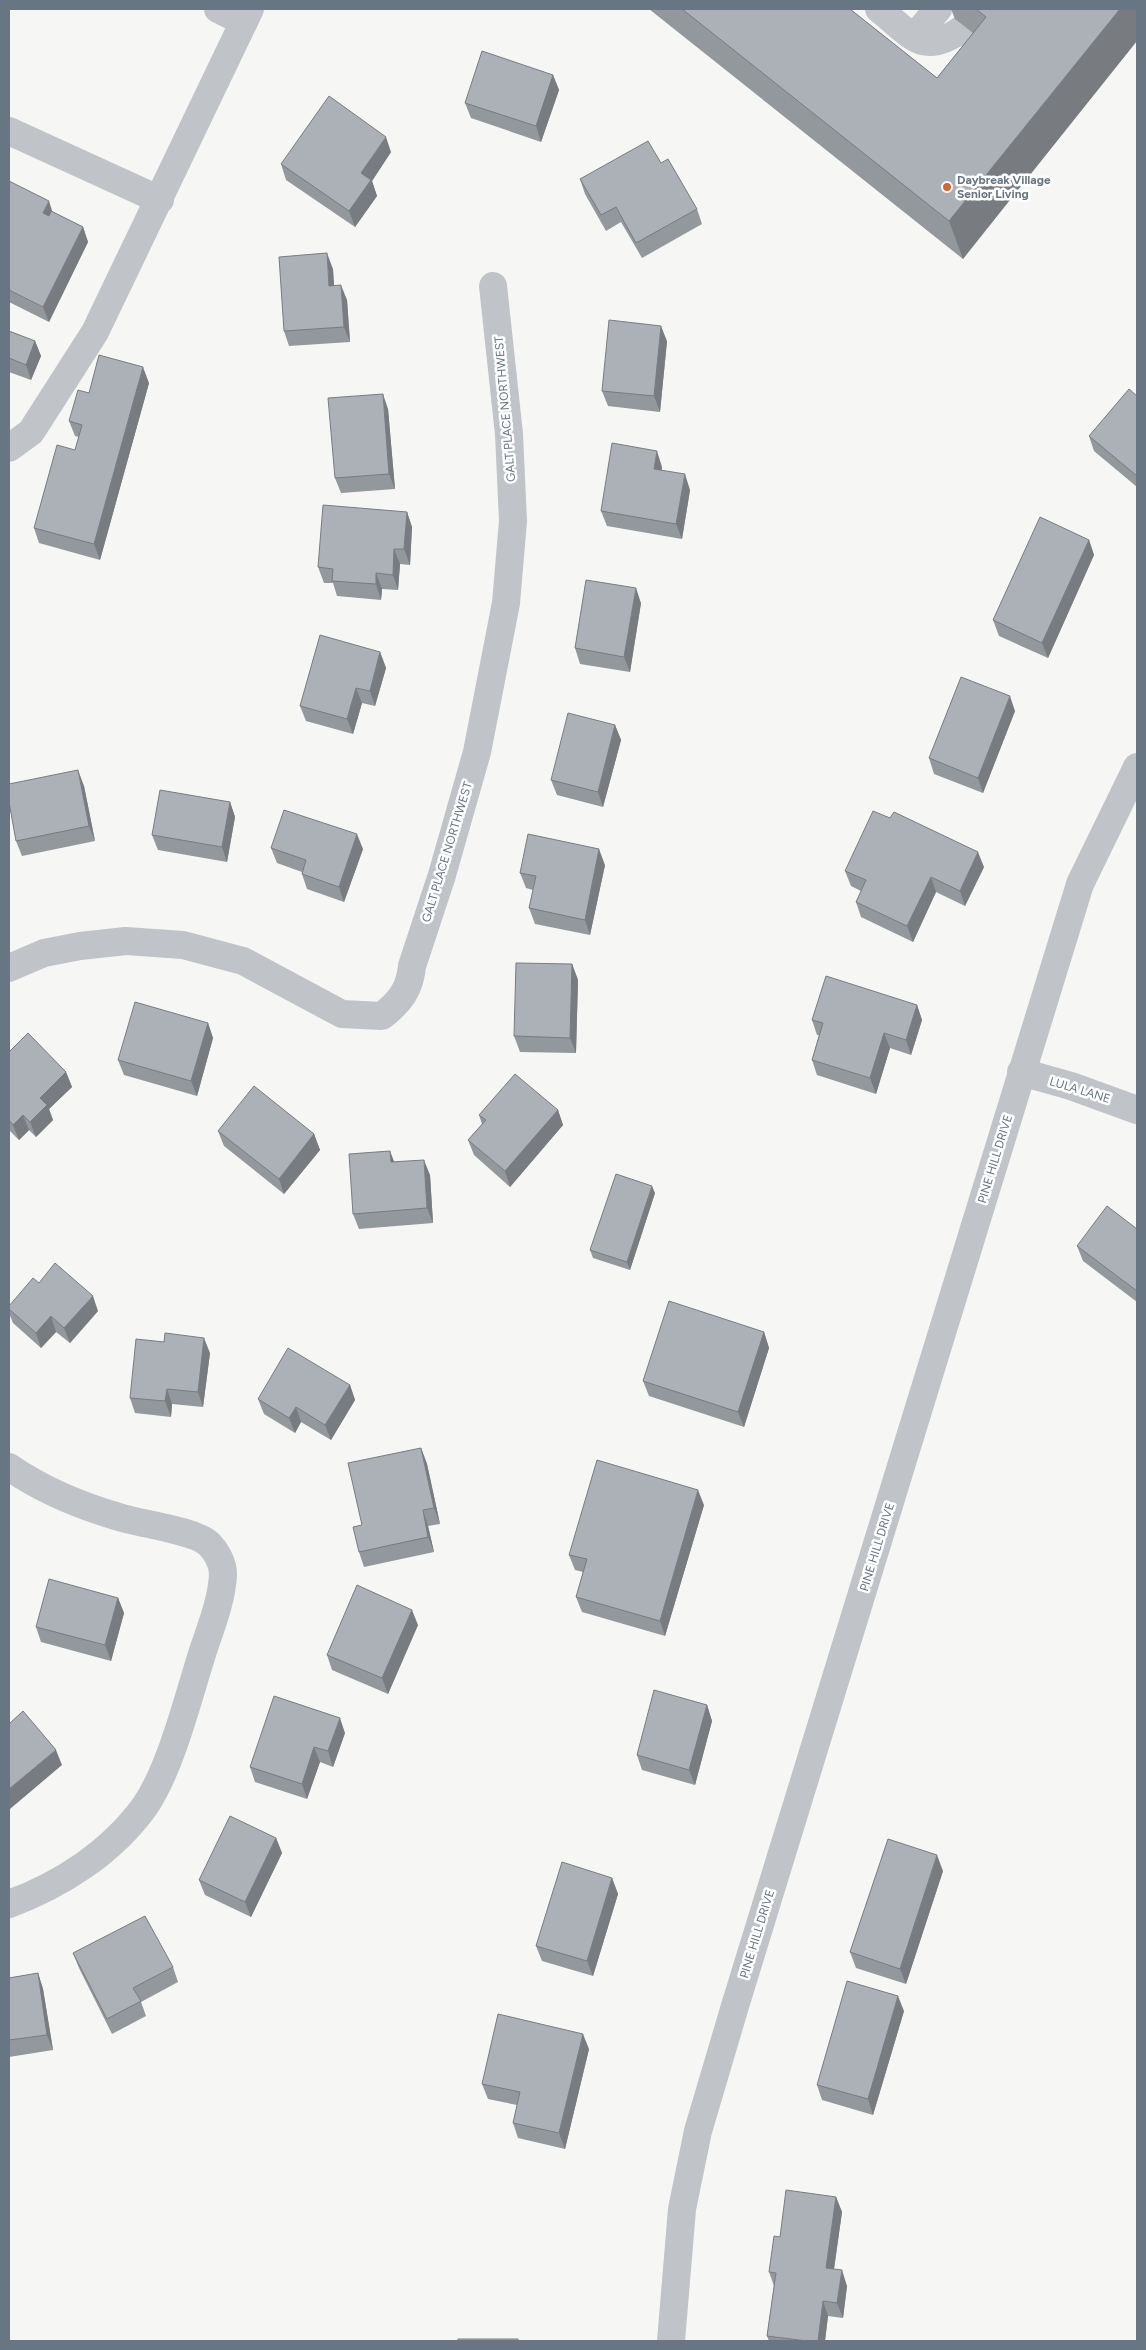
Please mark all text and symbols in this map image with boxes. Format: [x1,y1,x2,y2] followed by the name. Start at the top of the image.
[957,173,1051,201] place label: Daybreak Village Senior Living
[941,181,953,193] marker: Daybreak Village Senior Living
[492,335,518,482] street label: GALT PLACE NORTHWEST
[419,780,475,924] street label: GALT PLACE NORTHWEST
[1048,1074,1112,1106] street label: LULA LANE
[975,1113,1015,1205] street label: PINE HILL DRIVE
[857,1501,897,1593] street label: PINE HILL DRIVE
[737,1888,777,1980] street label: PINE HILL DRIVE

